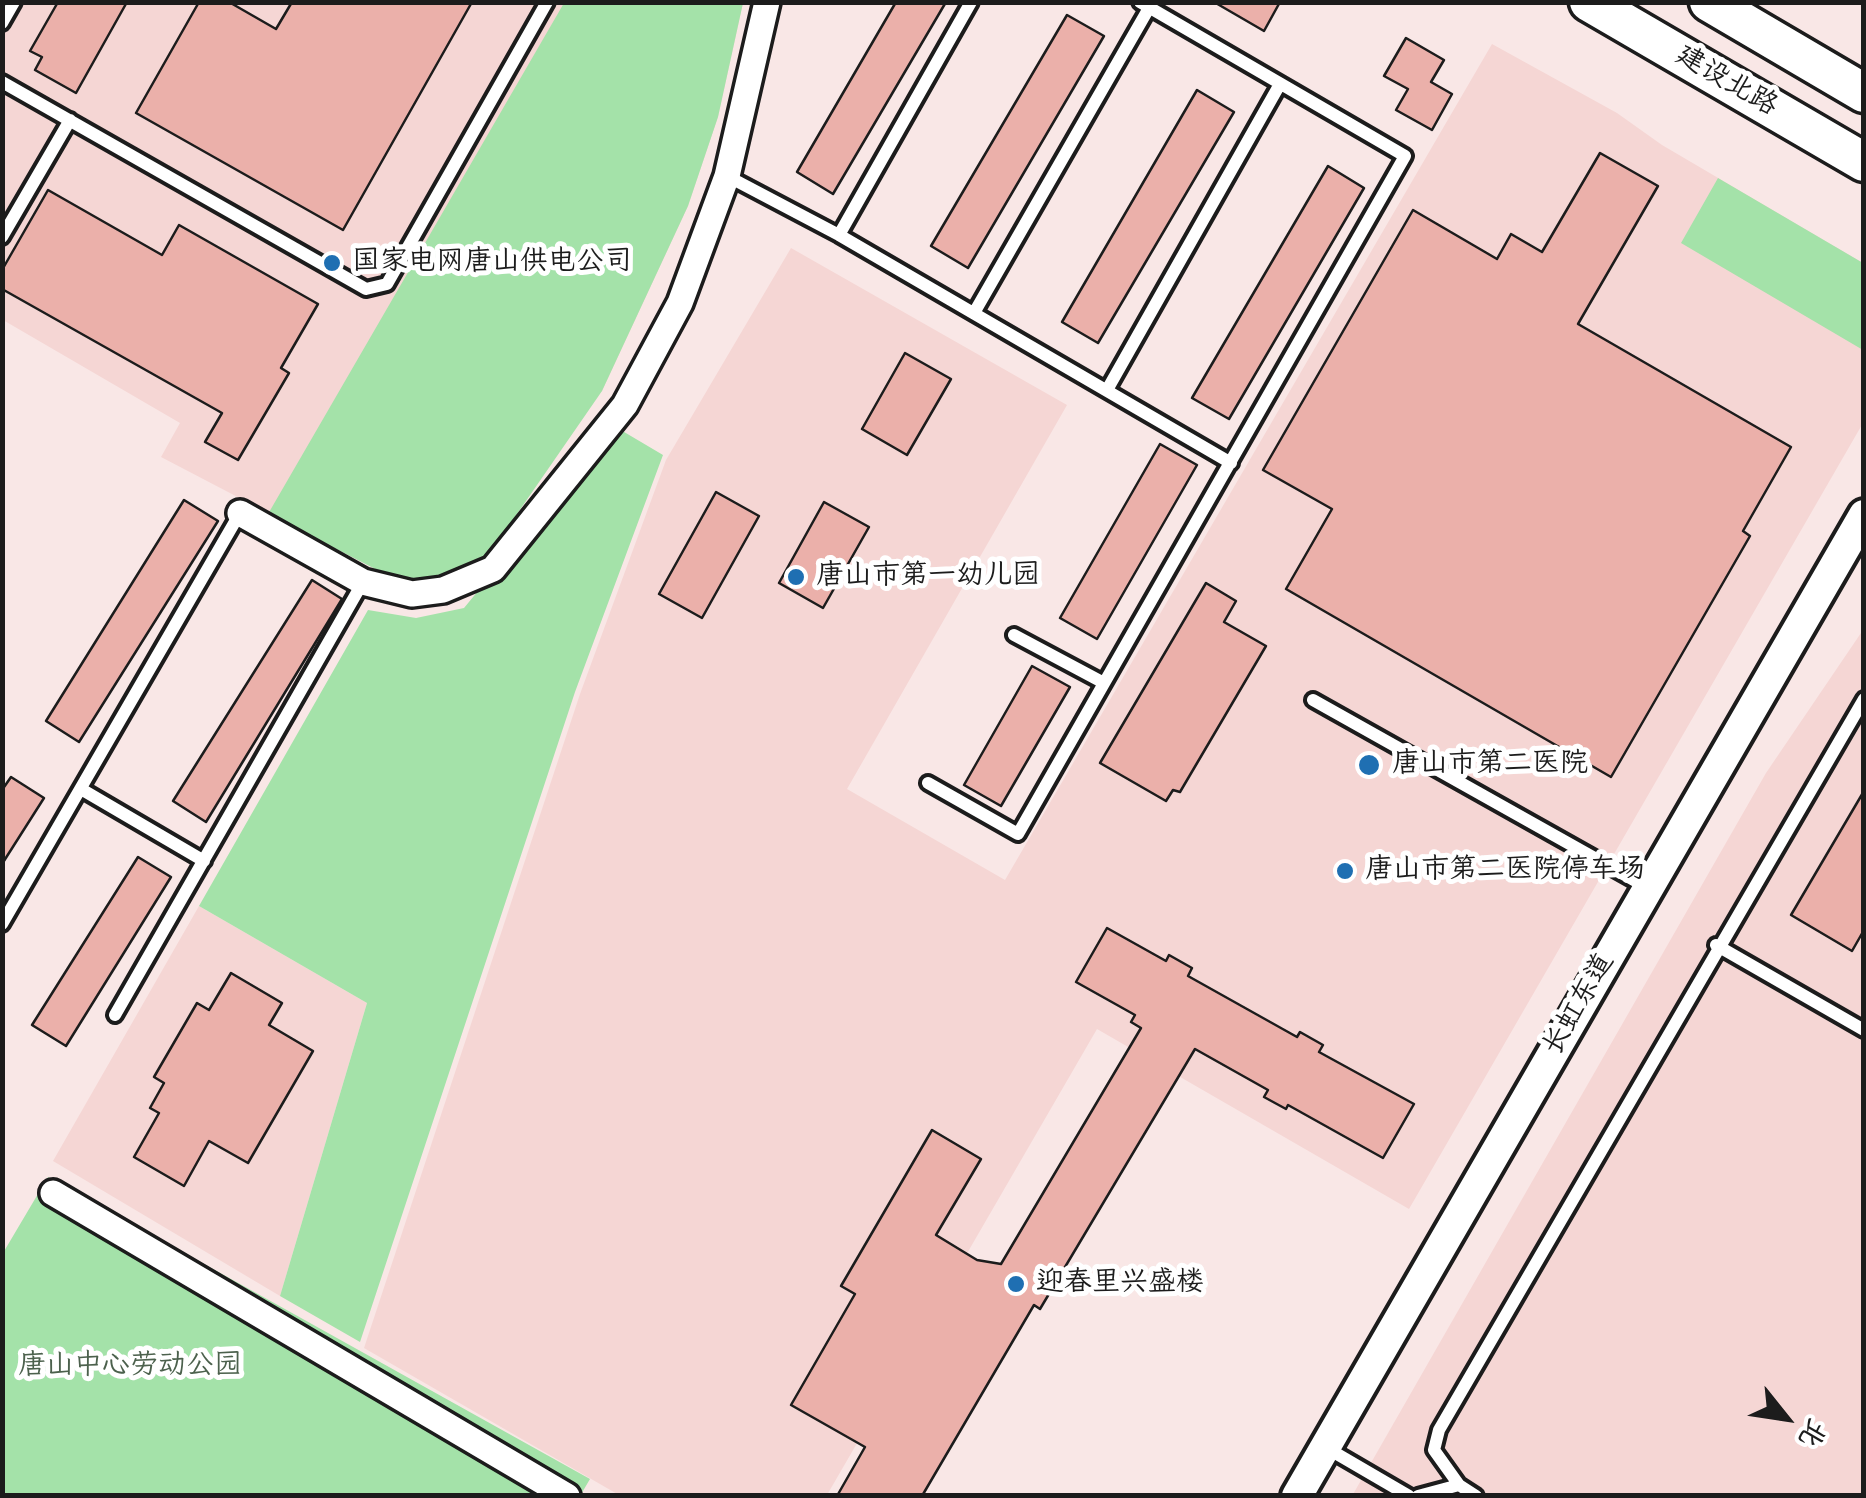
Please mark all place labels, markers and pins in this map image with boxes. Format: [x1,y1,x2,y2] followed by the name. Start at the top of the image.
[352,246,632,280] place label: 国家电网唐山供电公司
[321,252,343,274] marker: 国家电网唐山供电公司
[816,560,1040,594] place label: 唐山市第一幼儿园
[785,566,807,588] marker: 唐山市第一幼儿园
[1392,748,1588,782] place label: 唐山市第二医院
[1356,752,1382,778] marker: 唐山市第二医院
[1365,854,1645,888] place label: 唐山市第二医院停车场
[1334,860,1356,882] marker: 唐山市第二医院停车场
[1036,1267,1204,1301] place label: 迎春里兴盛楼
[1005,1273,1027,1295] marker: 迎春里兴盛楼

